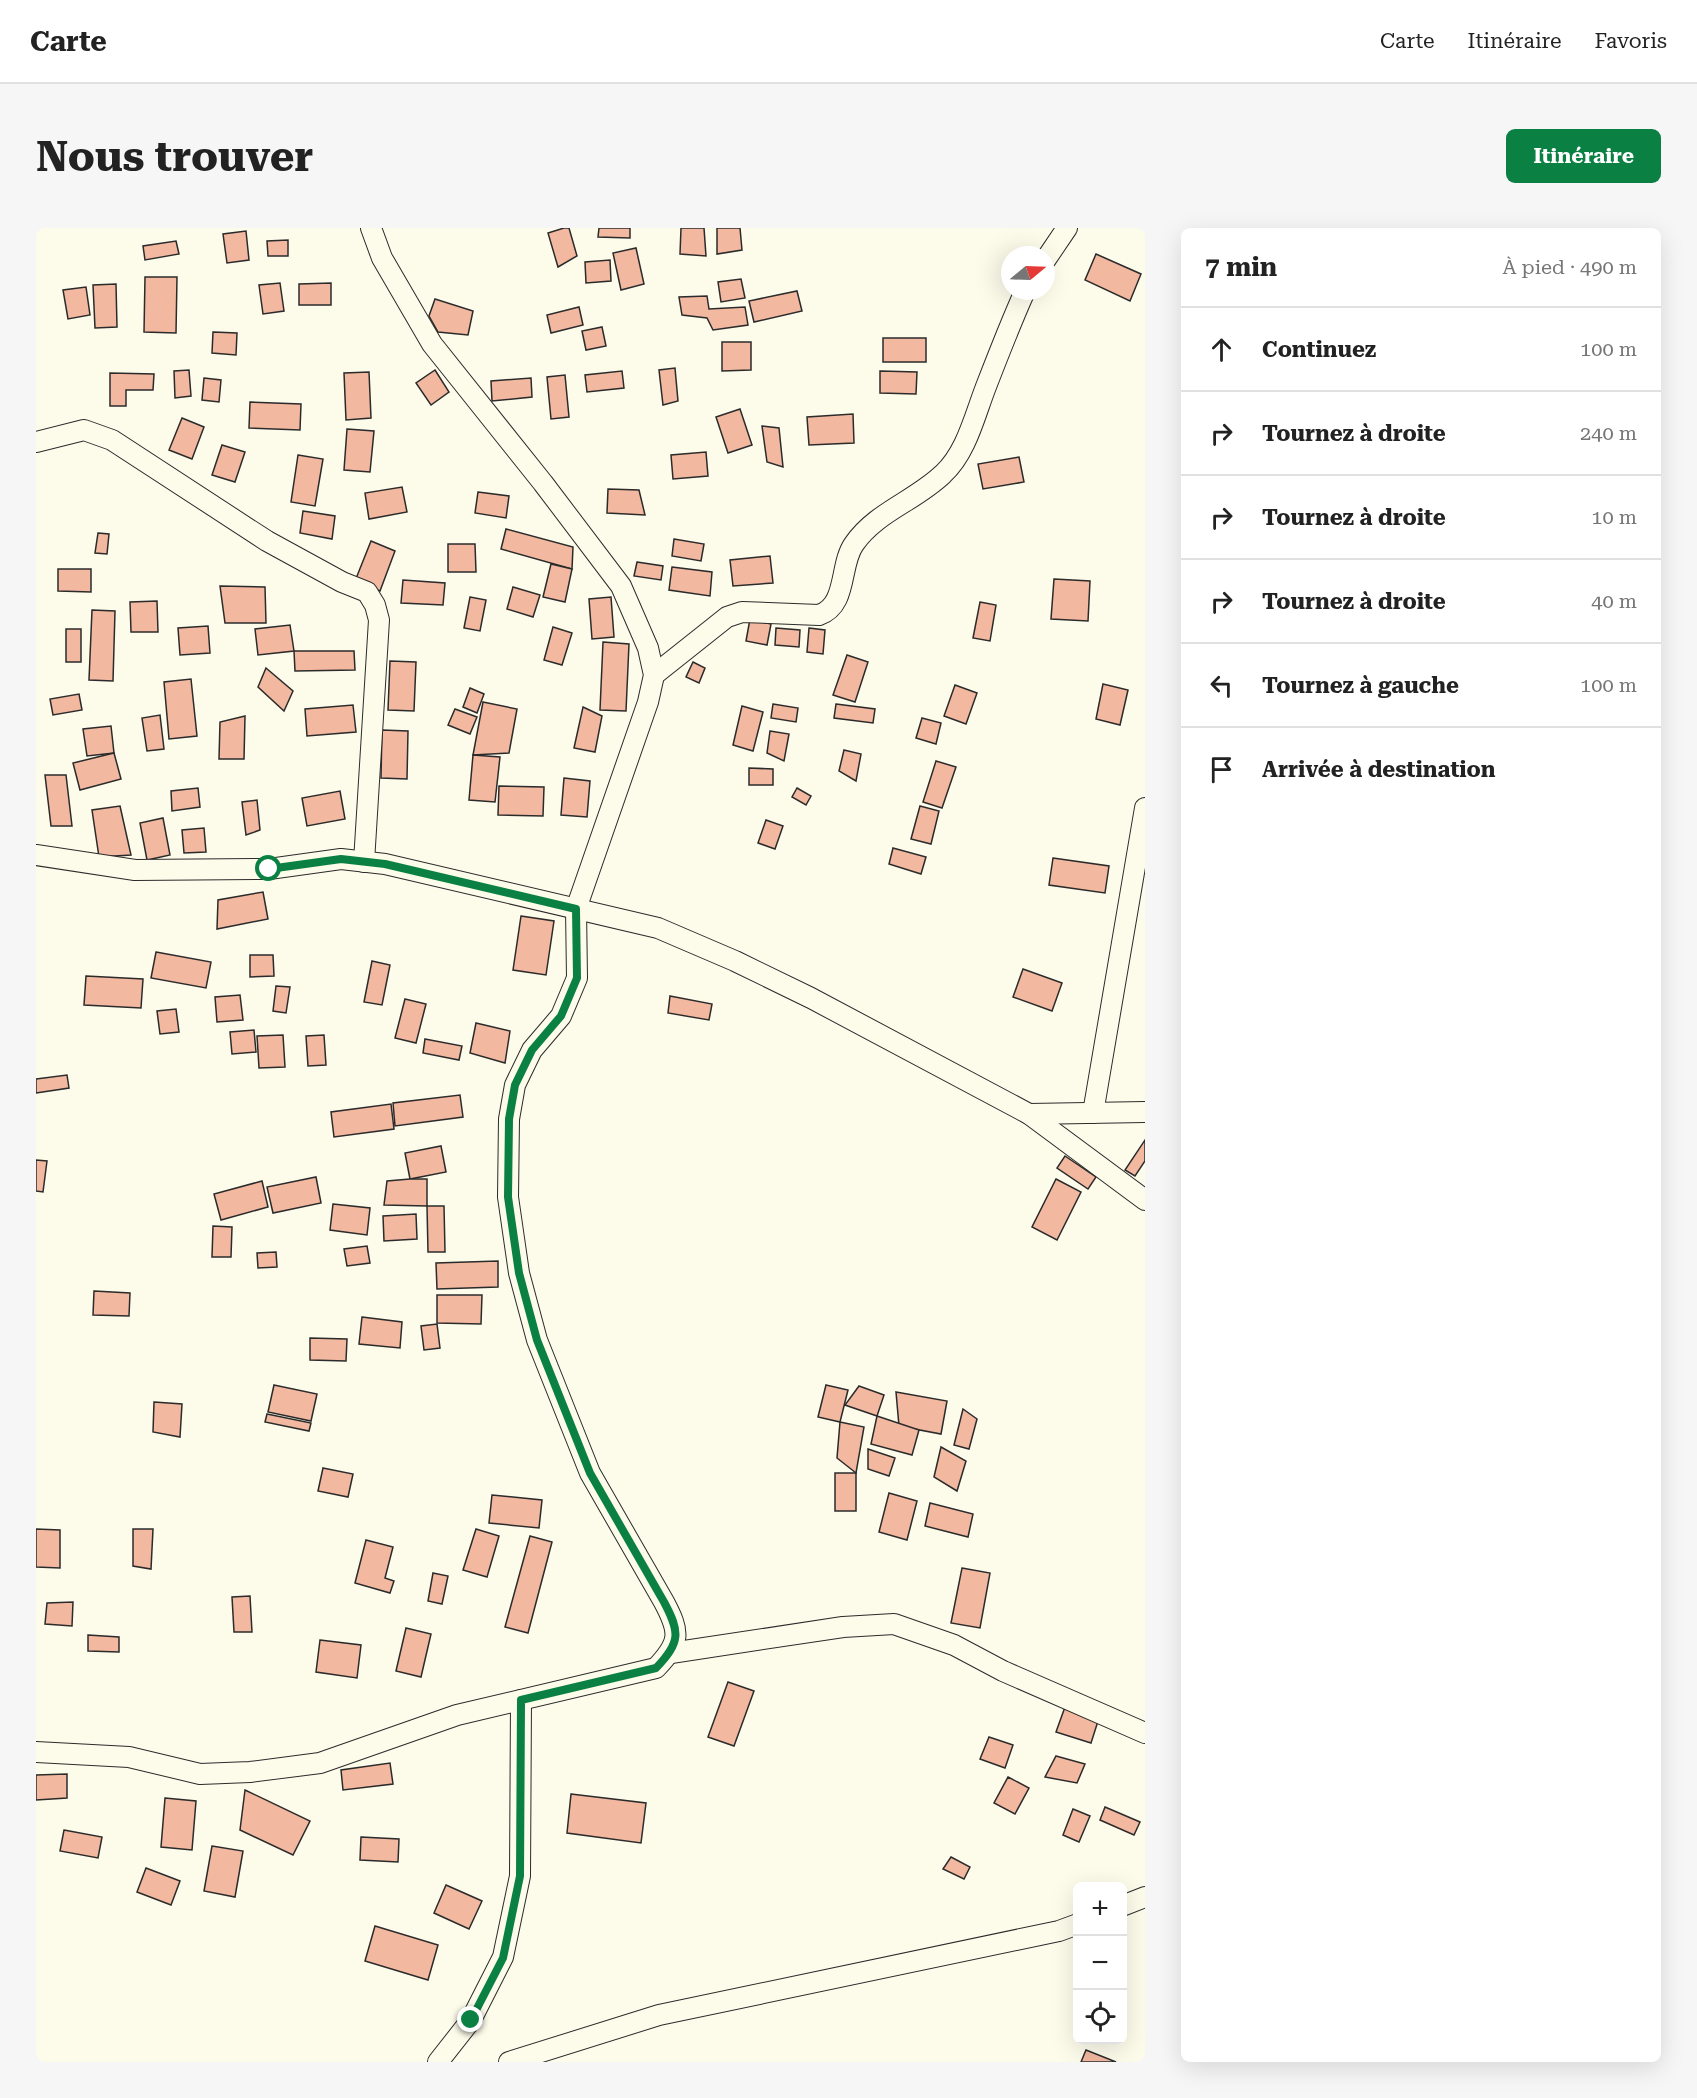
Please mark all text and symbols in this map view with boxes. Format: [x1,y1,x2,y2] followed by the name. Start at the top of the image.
[30,25,107,58] text: Carte
[1380,29,1435,53] text: Carte
[1468,29,1562,53] text: Itinéraire
[1595,29,1667,53] text: Favoris
[1506,129,1661,183] button: Itinéraire
[36,132,313,181] text: Nous trouver
[1001,246,1055,300] north arrow
[1205,252,1277,282] text: 7 min
[1503,255,1637,279] text: À pied · 490 m
[1205,333,1238,366] icon: ahead
[1262,337,1376,362] text: Continuez
[1580,337,1637,361] text: 100 m
[1205,417,1238,450] icon: right
[1262,421,1446,446] text: Tournez à droite
[1580,421,1637,445] text: 240 m
[1205,501,1238,534] icon: right
[1262,505,1446,530] text: Tournez à droite
[1591,505,1637,529] text: 10 m
[1205,585,1238,618] icon: right
[1262,589,1446,614] text: Tournez à droite
[1591,589,1637,613] text: 40 m
[1205,669,1238,702] icon: left
[1262,673,1459,698] text: Tournez à gauche
[1580,673,1637,697] text: 100 m
[1205,753,1238,786] icon: arrive
[1262,757,1496,782] text: Arrivée à destination
[255,855,281,881] route start
[1073,1882,1127,2044] map controls
[1073,1882,1127,1936] button: +
[1073,1936,1127,1990] button: −
[1073,1990,1127,2044] button: locate
[457,2006,483,2032] route end

